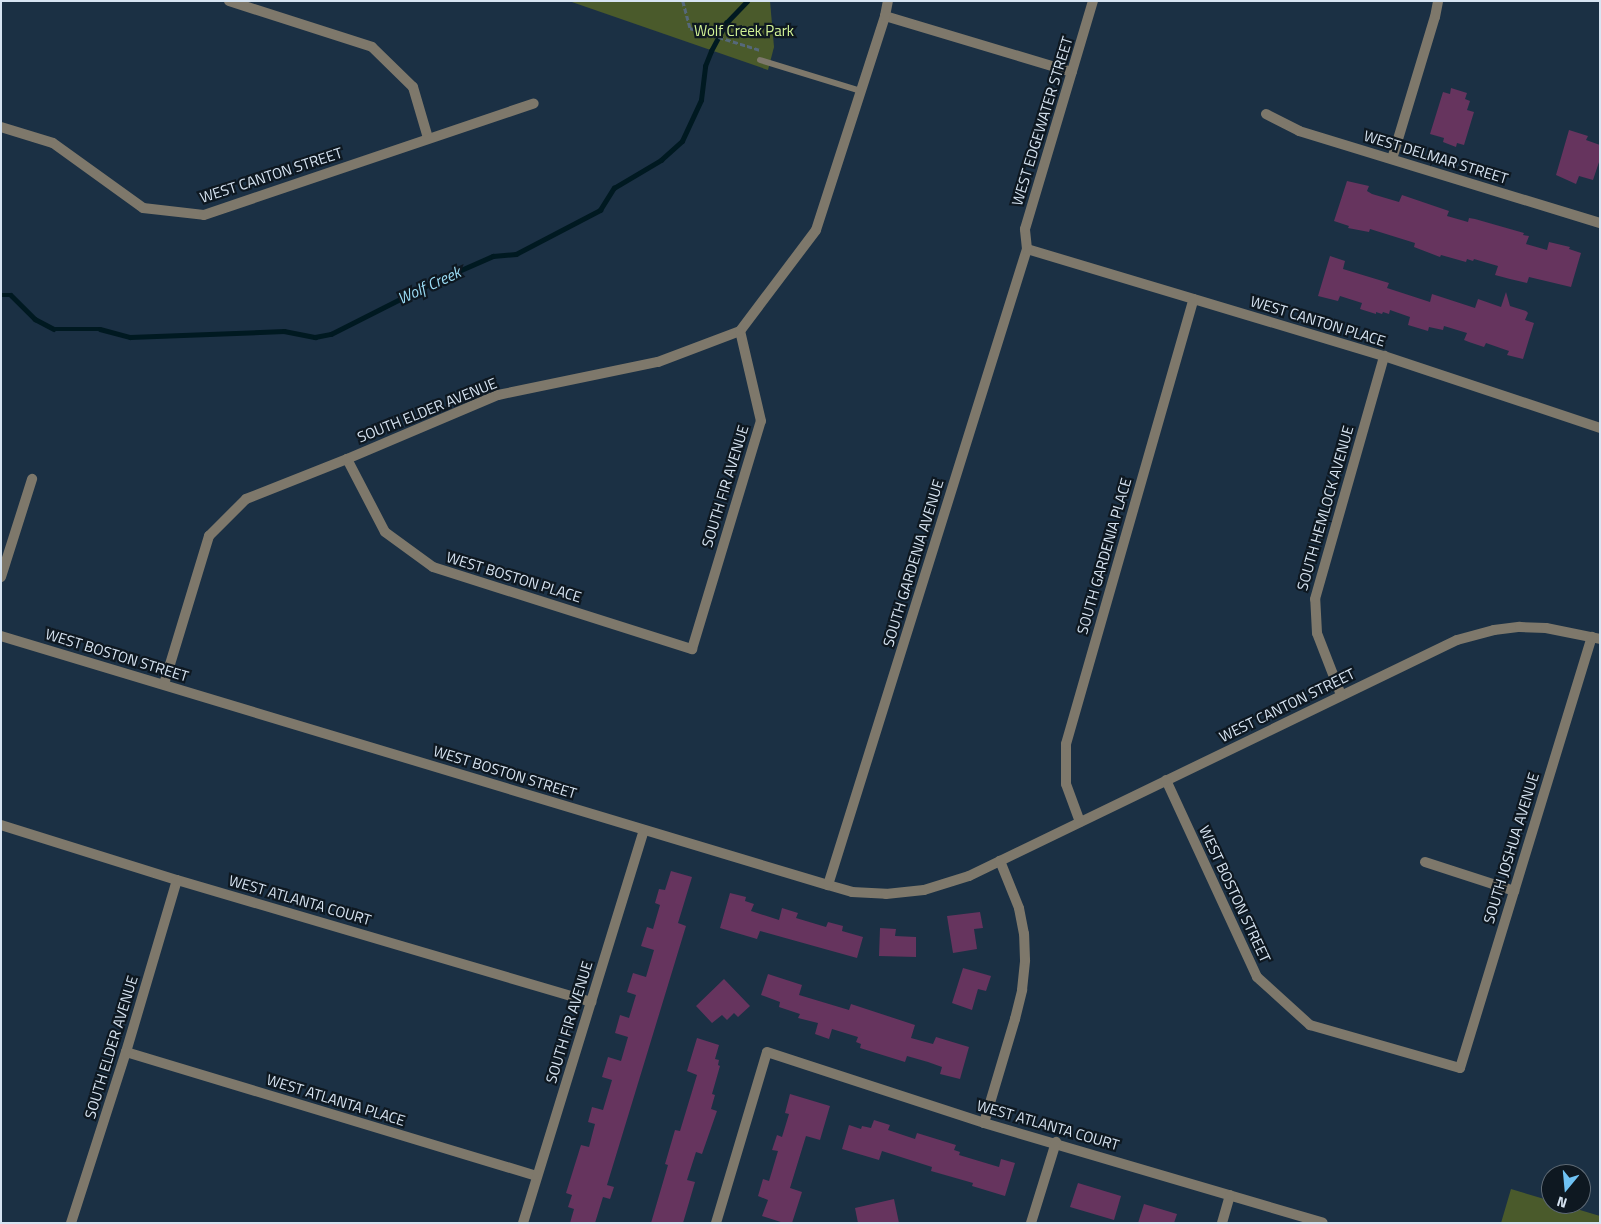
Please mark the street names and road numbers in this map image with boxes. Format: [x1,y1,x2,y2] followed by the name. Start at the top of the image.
[1008,34,1076,208] street label: WEST EDGEWATER STREET
[1362,126,1510,188] street label: WEST DELMAR STREET
[197,143,345,207] street label: WEST CANTON STREET
[1248,292,1388,350] street label: WEST CANTON PLACE
[355,374,499,446] street label: SOUTH ELDER AVENUE
[698,423,752,549] street label: SOUTH FIR AVENUE
[1293,424,1357,592] street label: SOUTH HEMLOCK AVENUE
[1073,476,1135,636] street label: SOUTH GARDENIA PLACE
[879,477,947,649] street label: SOUTH GARDENIA AVENUE
[444,548,584,606] street label: WEST BOSTON PLACE
[43,625,191,685] street label: WEST BOSTON STREET
[1216,664,1358,746] street label: WEST CANTON STREET
[431,742,579,802] street label: WEST BOSTON STREET
[1479,770,1543,926] street label: SOUTH JOSHUA AVENUE
[1195,823,1275,965] street label: WEST BOSTON STREET
[227,871,373,929] street label: WEST ATLANTA COURT
[542,959,596,1085] street label: SOUTH FIR AVENUE
[81,973,141,1121] street label: SOUTH ELDER AVENUE
[265,1070,407,1130] street label: WEST ATLANTA PLACE
[975,1096,1121,1154] street label: WEST ATLANTA COURT

